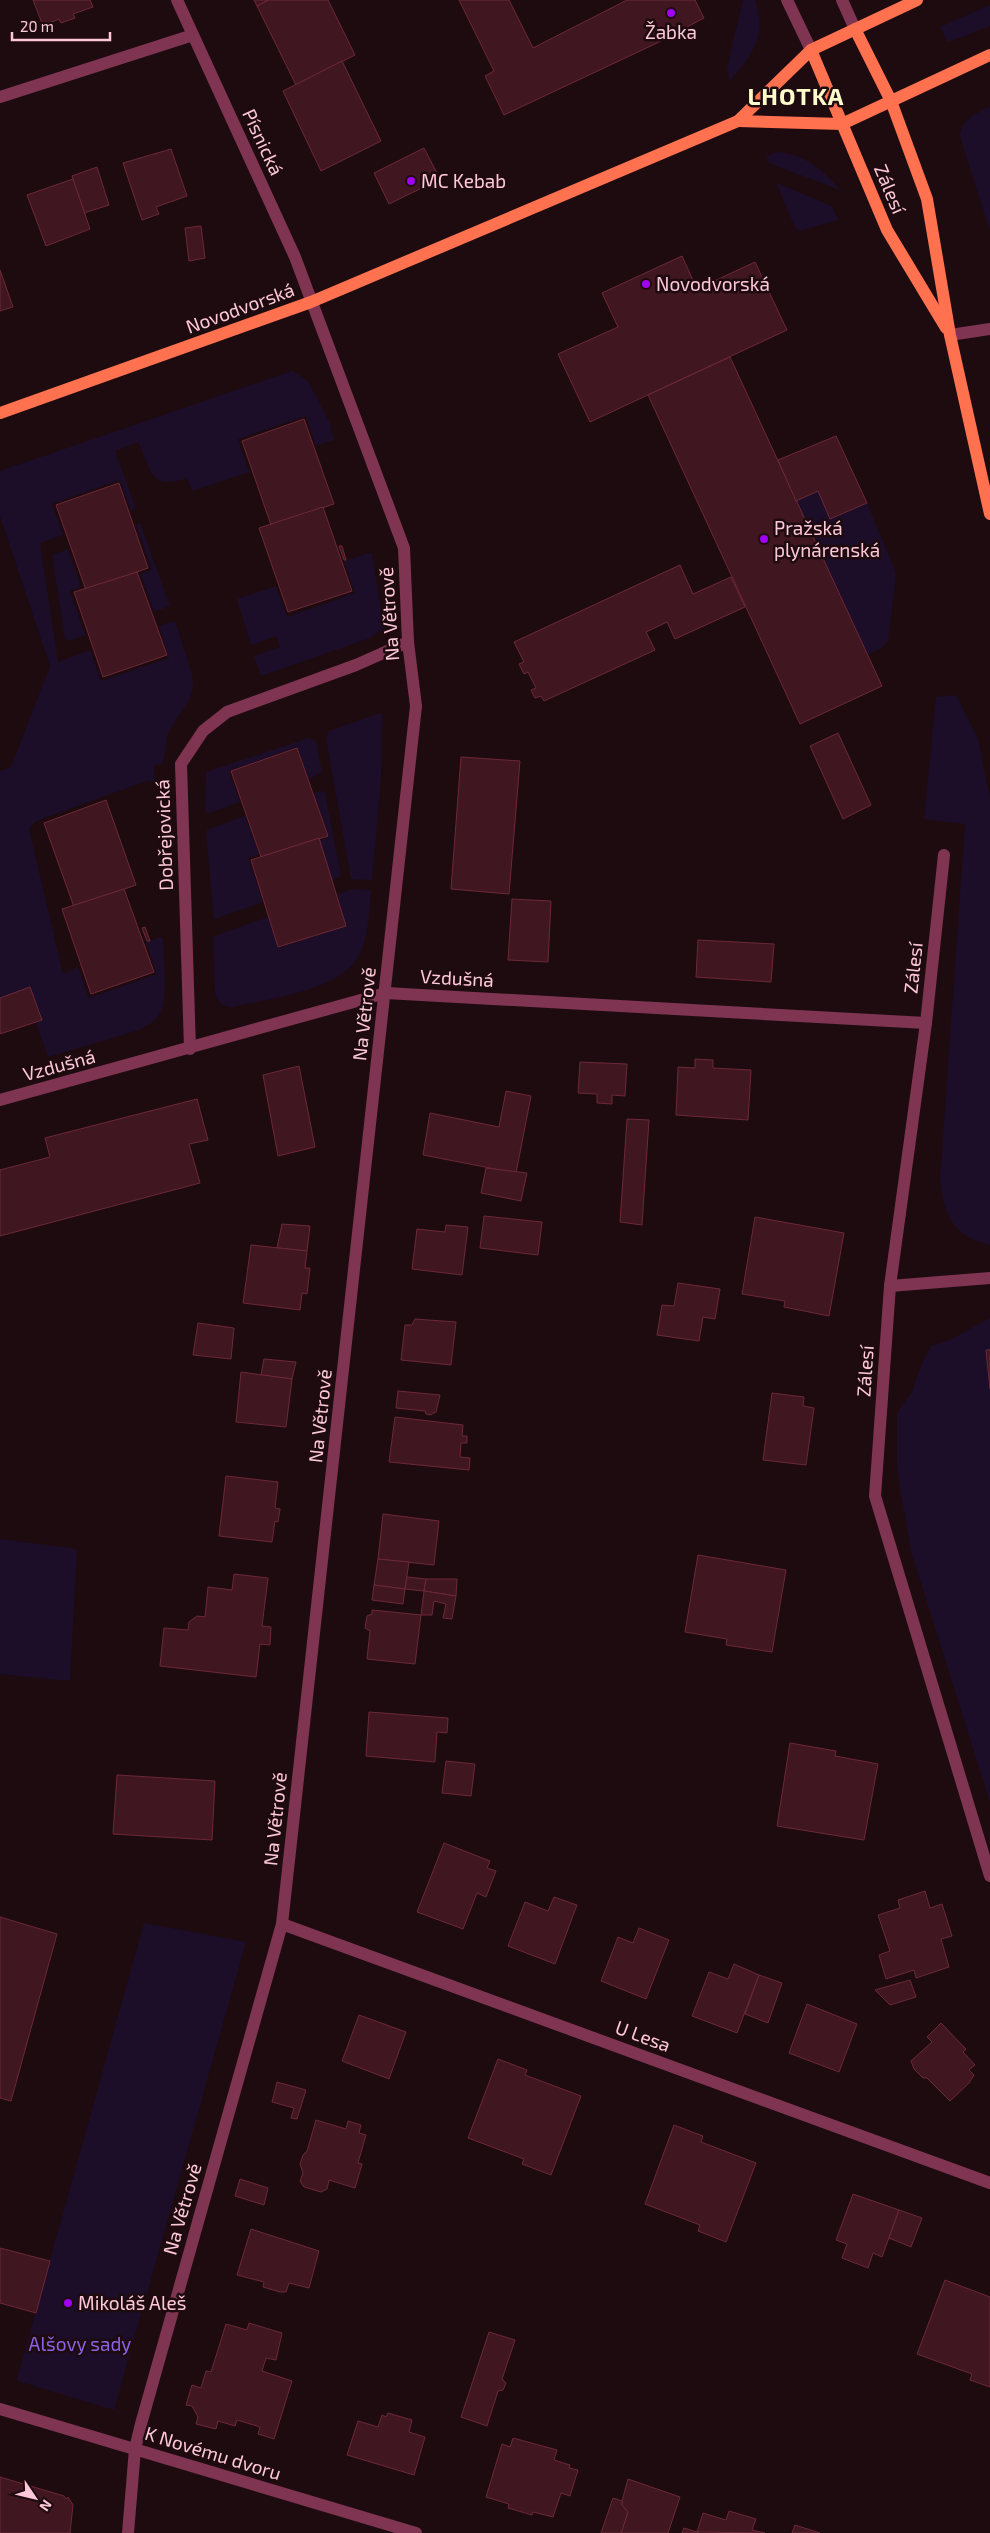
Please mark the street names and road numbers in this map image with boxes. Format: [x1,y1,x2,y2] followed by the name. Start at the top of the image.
[238,105,289,179] street label: Písnická
[870,161,912,218] street label: Zálesí
[182,277,297,338] street label: Novodvorská
[374,566,403,662] street label: Na Větrově
[150,779,177,891] street label: Dobřejovická
[898,940,927,995] street label: Zálesí
[420,964,495,991] street label: Vzdušná
[347,966,380,1062] street label: Na Větrově
[20,1044,98,1085] street label: Vzdušná
[851,1343,878,1397] street label: Zálesí
[303,1368,336,1464] street label: Na Větrově
[258,1771,291,1867] street label: Na Větrově
[613,2015,674,2056] street label: U Lesa
[157,2160,206,2257] street label: Na Větrově
[142,2421,284,2484] street label: K Novému dvoru

